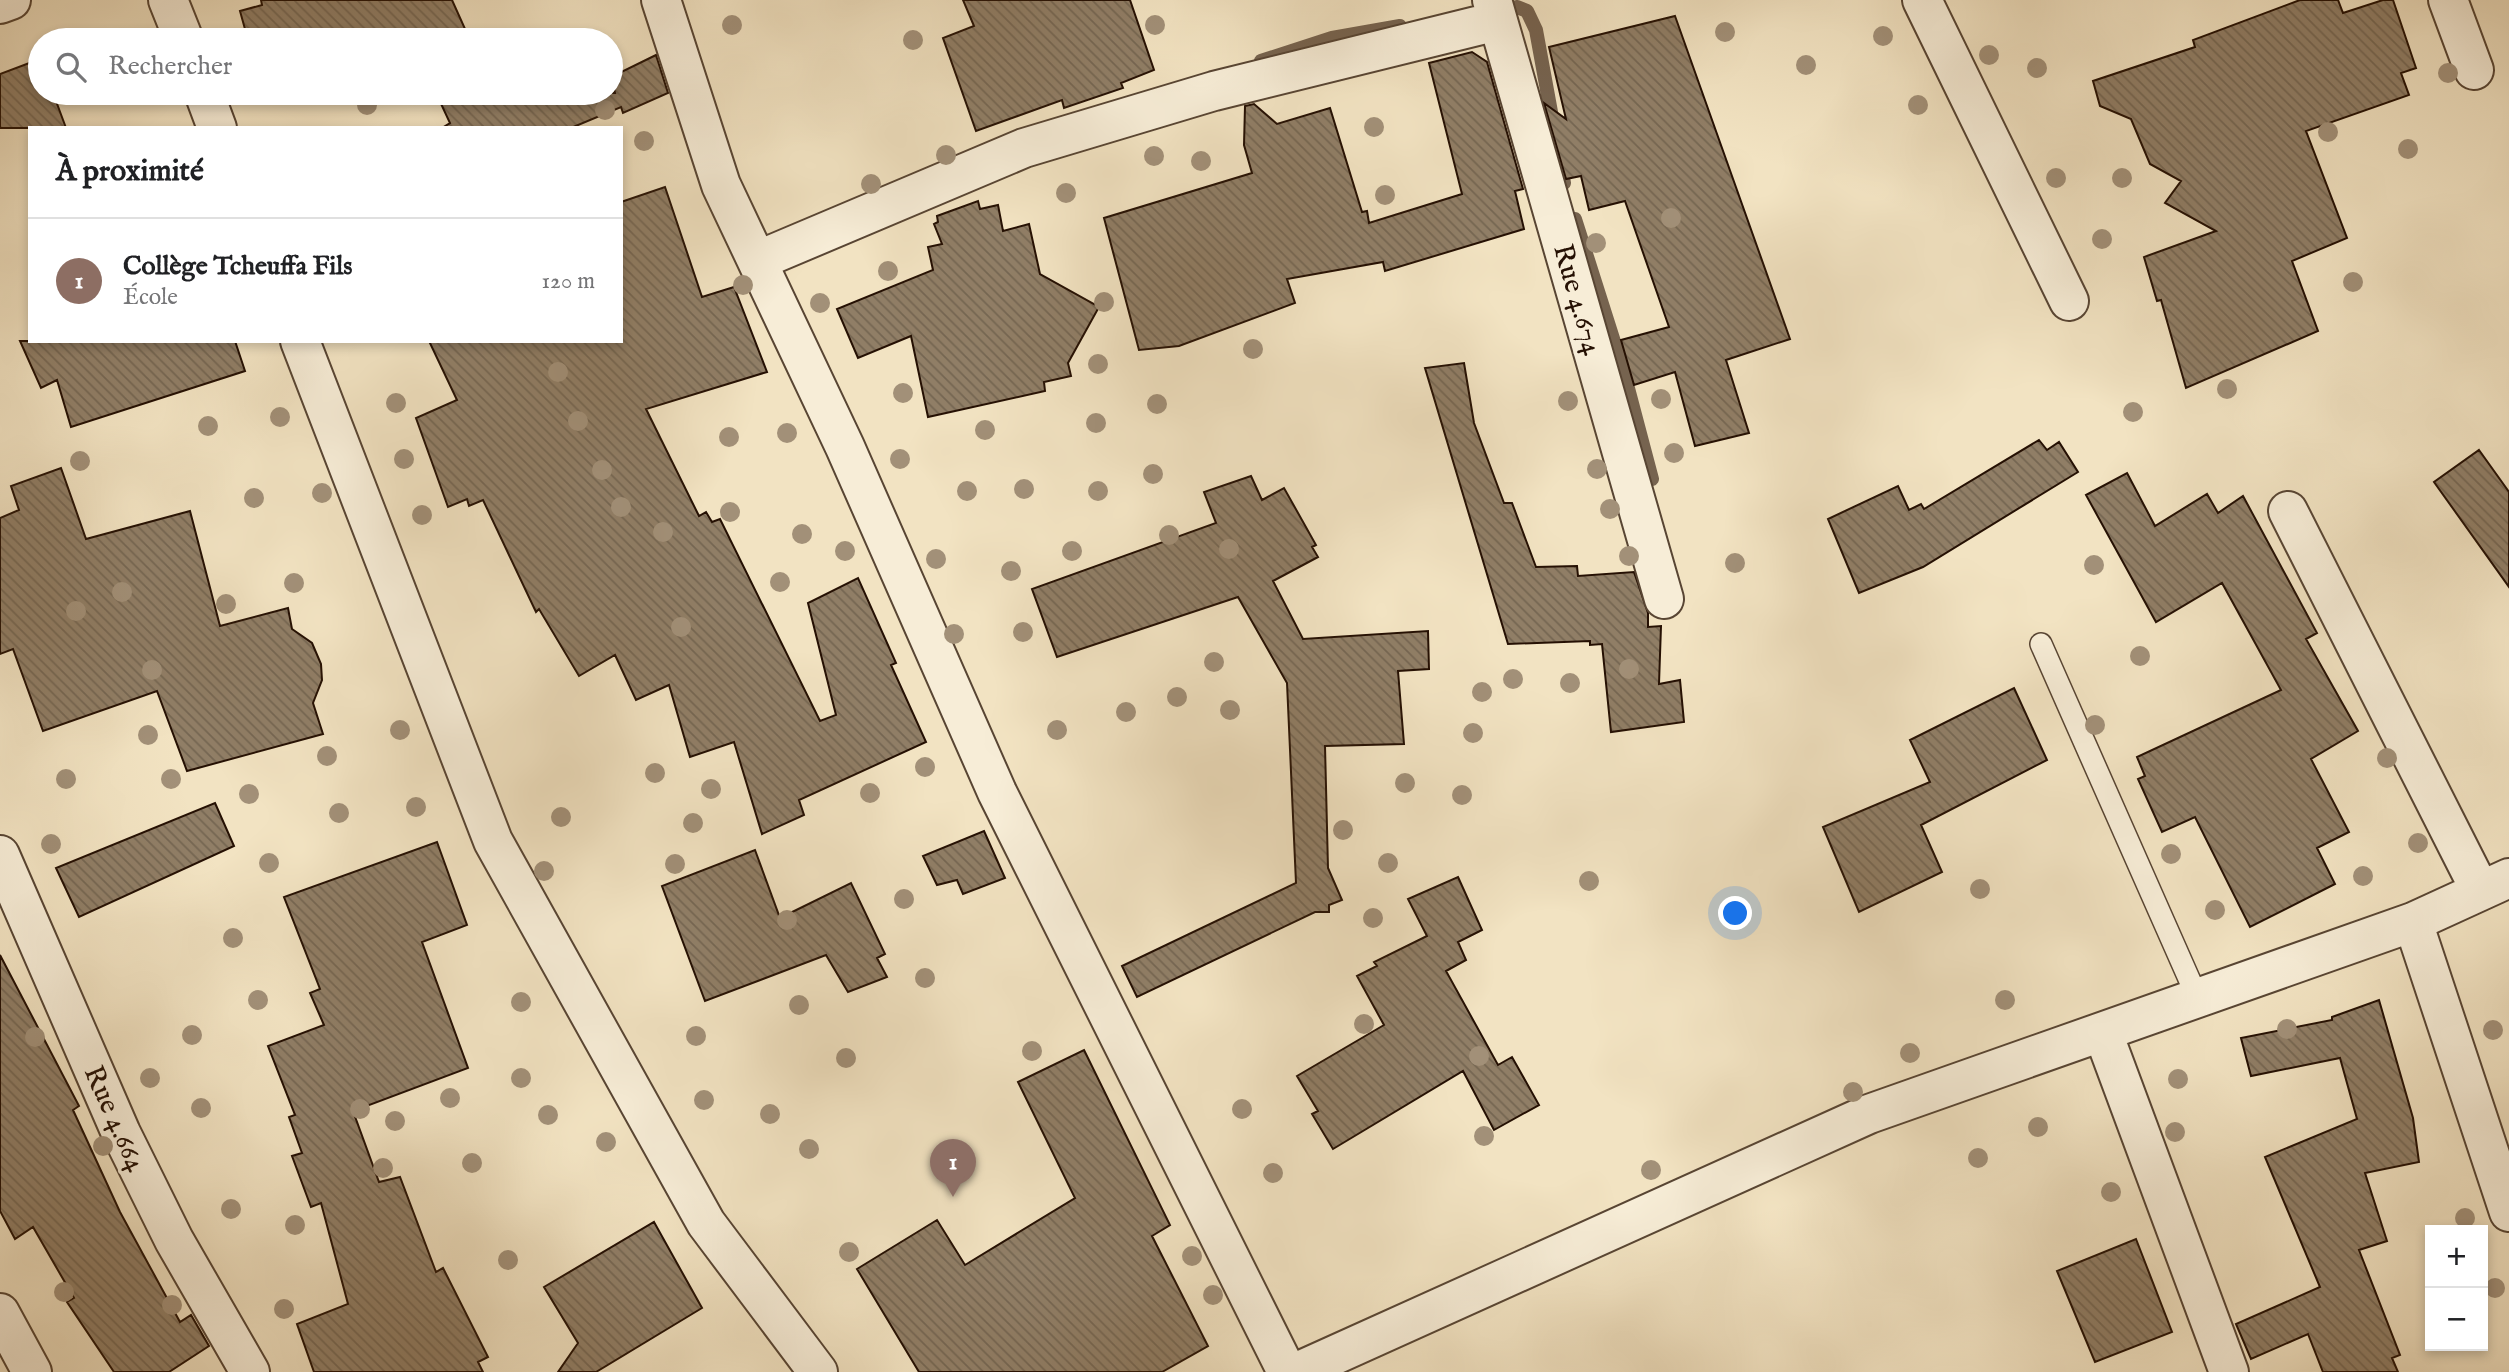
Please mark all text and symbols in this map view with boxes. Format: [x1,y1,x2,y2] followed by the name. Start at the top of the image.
[28,28,623,105] search box
[52,48,90,86] icon: search
[108,50,232,83] text: Rechercher
[56,153,204,191] text: À proximité
[1544,240,1609,359] street label: Rue 4.674
[123,250,352,283] text: Collège Tcheuffa Fils
[75,267,83,296] text: 1
[542,267,595,296] text: 120 m
[123,283,178,312] text: École
[1718,896,1752,930] your location
[75,1061,153,1178] street label: Rue 4.664
[930,1139,976,1197] pin: 1
[2425,1225,2488,1351] map controls
[2425,1225,2488,1288] button: +
[2425,1288,2488,1351] button: −

